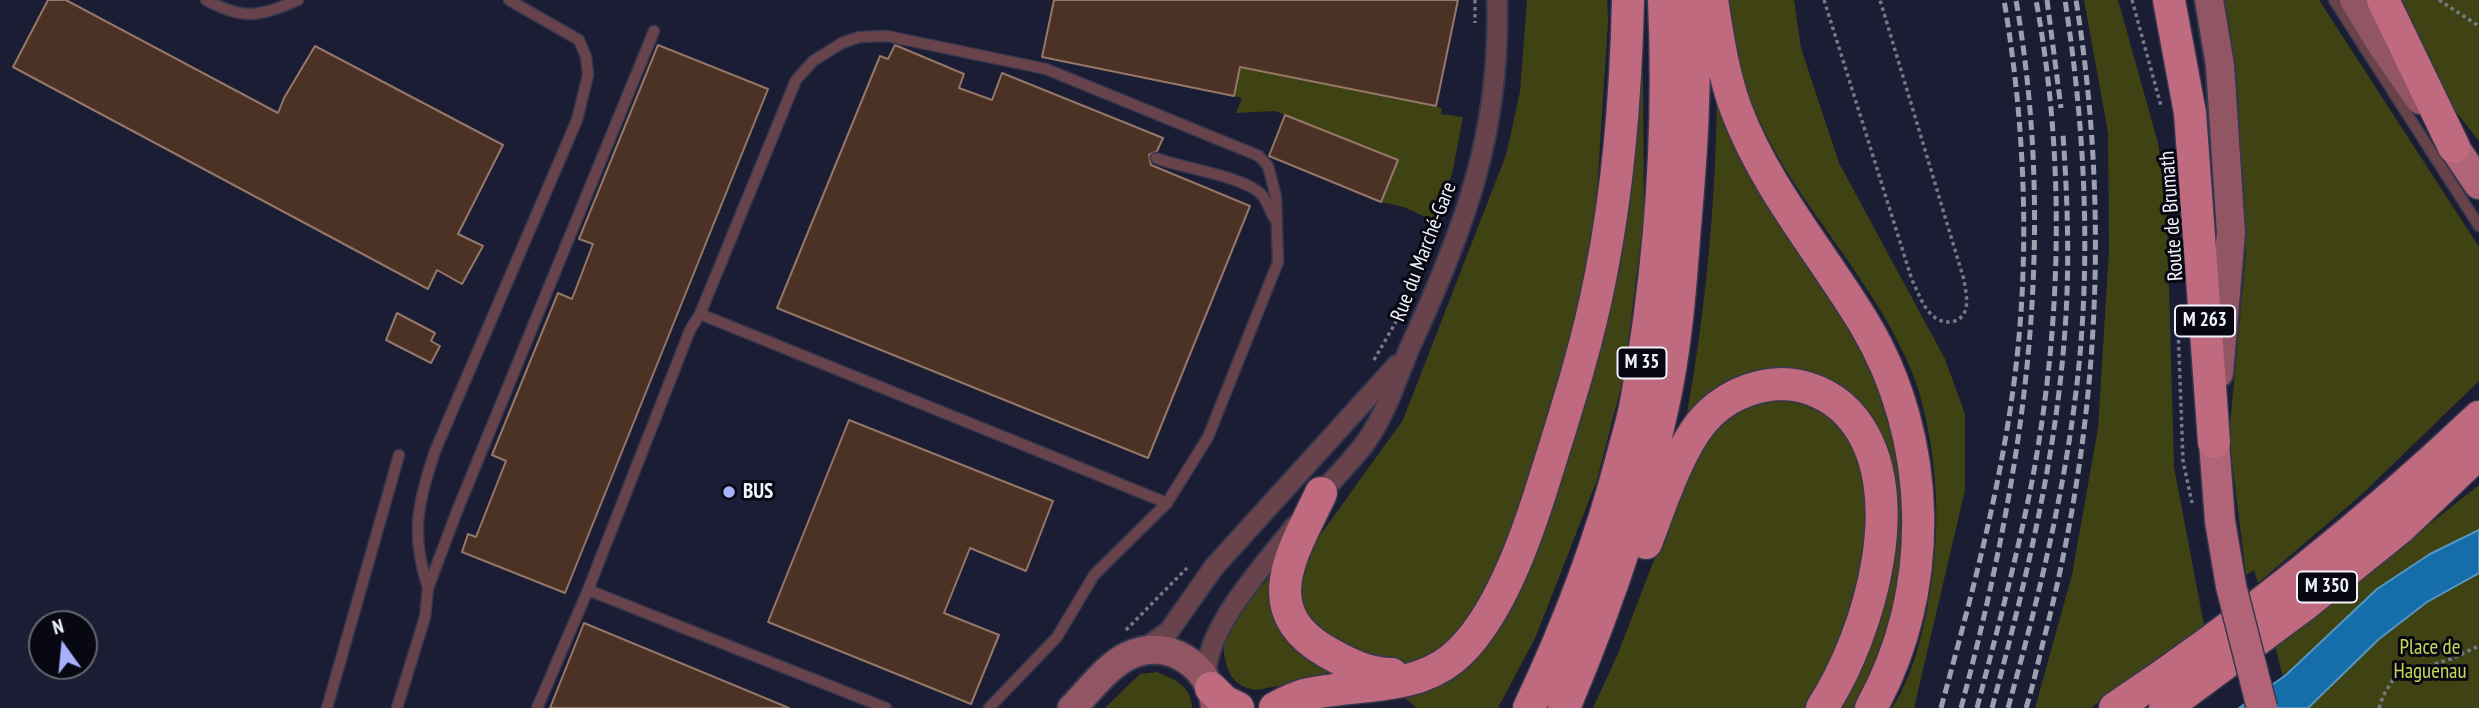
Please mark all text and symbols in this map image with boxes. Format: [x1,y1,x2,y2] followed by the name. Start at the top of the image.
[2155,150,2189,282] street label: Route de Brumath
[1386,179,1462,325] street label: Rue du Marché-Gare
[2175,306,2235,336] road number: M 263
[1618,348,1666,378] road number: M 35
[743,479,773,505] place label: BUS
[721,484,737,500] marker: BUS
[2297,572,2357,602] road number: M 350
[28,610,98,680] north arrow
[50,614,66,640] text: N
[2393,635,2467,685] park label: Place de Haguenau

